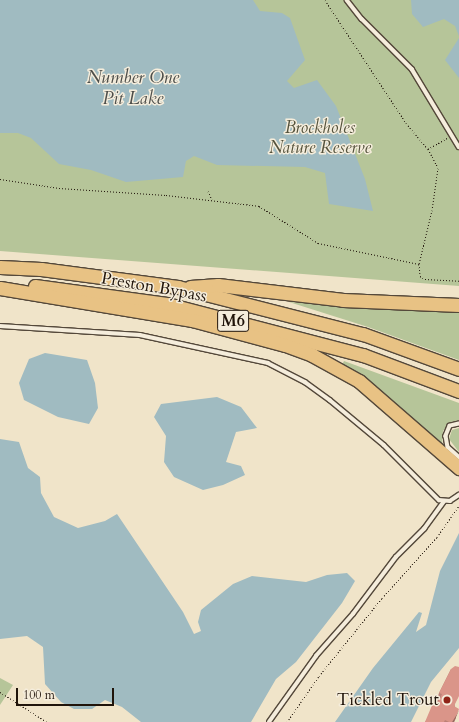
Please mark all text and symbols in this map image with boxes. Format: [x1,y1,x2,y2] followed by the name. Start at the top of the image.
[87,68,179,110] water label: Number One Pit Lake
[269,118,371,158] park label: Brockholes Nature Reserve
[100,268,208,306] street label: Preston Bypass
[217,307,249,335] road number: M6
[18,680,116,706] scale bar
[23,687,55,703] text: 100 m
[337,690,439,710] place label: Tickled Trout
[442,695,452,705] marker: Tickled Trout

